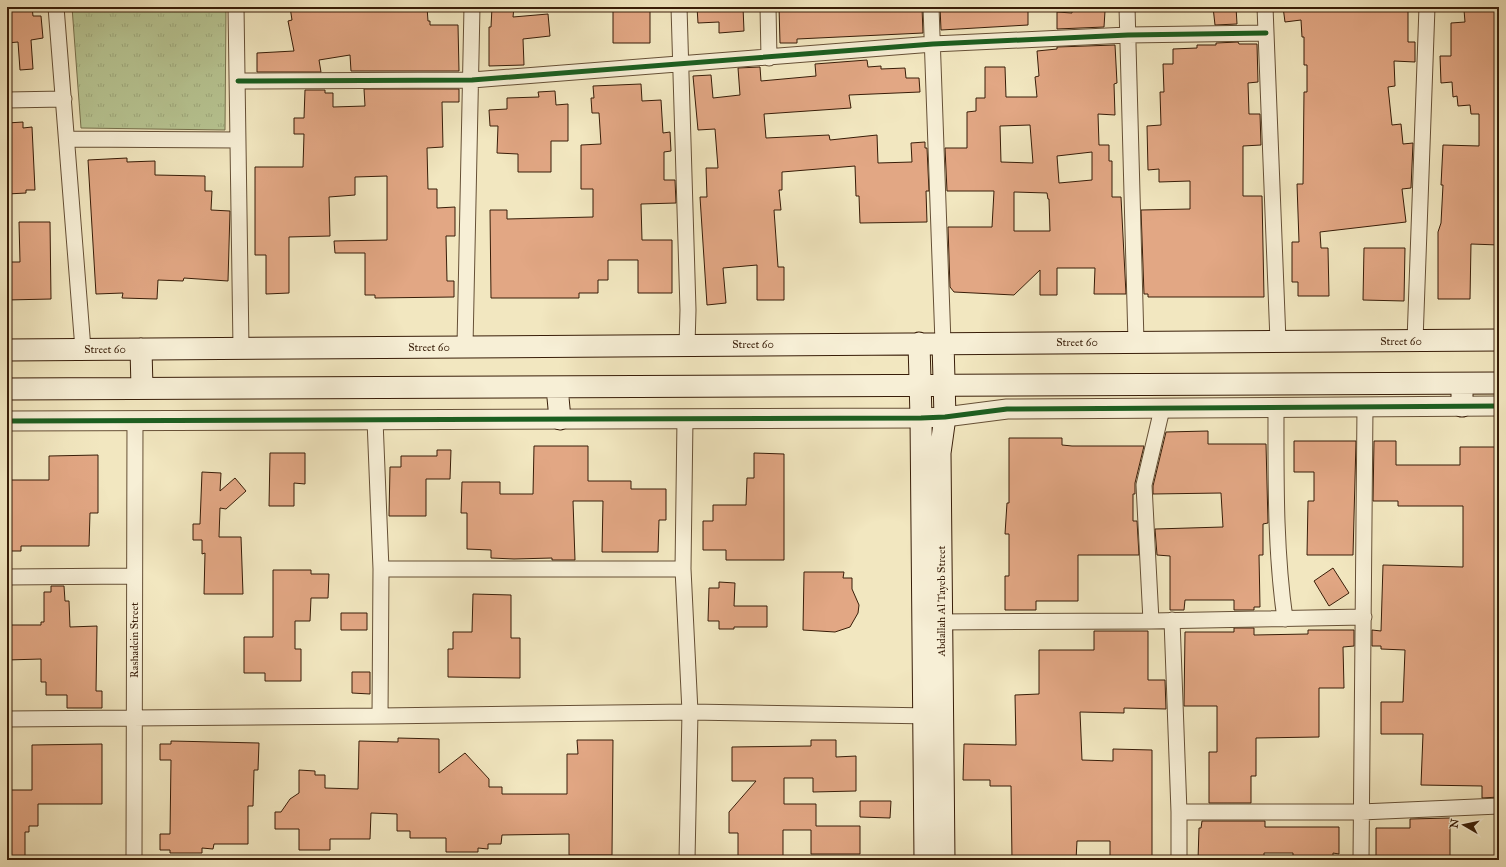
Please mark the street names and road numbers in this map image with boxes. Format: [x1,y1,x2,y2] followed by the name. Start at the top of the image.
[1380,335,1422,348] street label: Street 60
[1056,336,1098,349] street label: Street 60
[732,338,774,351] street label: Street 60
[408,341,450,354] street label: Street 60
[84,343,126,356] street label: Street 60
[935,546,948,657] street label: Abdallah Al Tayeb Street
[128,602,141,678] street label: Rashadein Street

